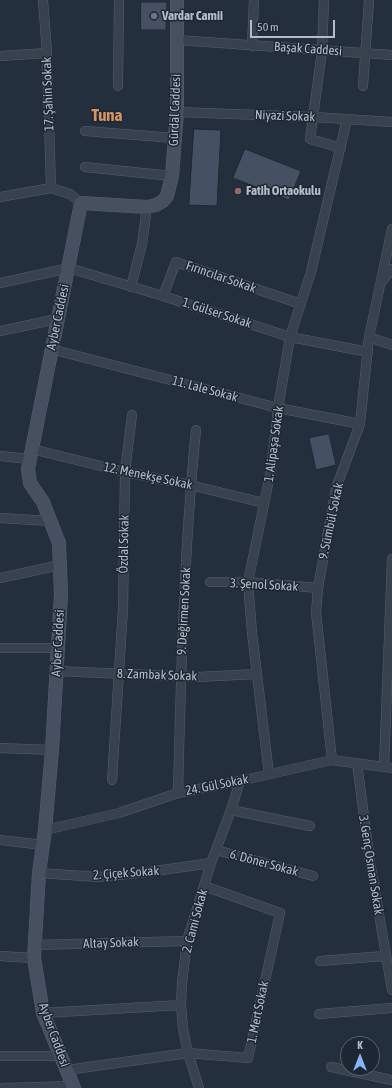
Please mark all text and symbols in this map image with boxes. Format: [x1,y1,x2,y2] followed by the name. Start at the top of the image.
[162,8,223,24] place label: Vardar Camii
[149,11,159,21] marker: Vardar Camii
[252,12,337,38] scale bar
[257,20,279,34] text: 50 m
[274,39,342,59] street label: Başak Caddesi
[39,57,57,131] street label: 17. Şahin Sokak
[166,74,184,146] street label: Gürdal Caddesi
[92,106,122,126] district label: Tuna
[255,107,315,125] street label: Niyazi Sokak
[246,183,321,199] place label: Fatih Ortaokulu
[233,186,243,196] marker: Fatih Ortaokulu
[184,258,258,296] street label: Fırıncılar Sokak
[43,283,73,351] street label: Ayber Caddesi
[180,294,254,332] street label: 1. Gülser Sokak
[170,373,240,405] street label: 11. Lale Sokak
[261,405,287,483] street label: 1. Alipaşa Sokak
[102,459,194,493] street label: 12. Menekşe Sokak
[315,481,347,561] street label: 9. Sümbül Sokak
[116,515,132,573] street label: Özdal Sokak
[174,567,194,655] street label: 9. Değirmen Sokak
[230,575,298,595] street label: 3. Şenol Sokak
[48,609,68,677] street label: Ayber Caddesi
[117,666,197,684] street label: 8. Zambak Sokak
[184,771,250,799] street label: 24. Gül Sokak
[355,814,387,916] street label: 3. Genç Osman Sokak
[228,846,300,880] street label: 6. Döner Sokak
[92,863,160,883] street label: 2. Çiçek Sokak
[179,887,211,955] street label: 2. Cami Sokak
[83,934,139,952] street label: Altay Sokak
[244,980,272,1044] street label: 1. Mert Sokak
[35,1001,73,1069] street label: Ayber Caddesi
[340,1036,380,1076] north arrow
[357,1039,363,1051] text: K

